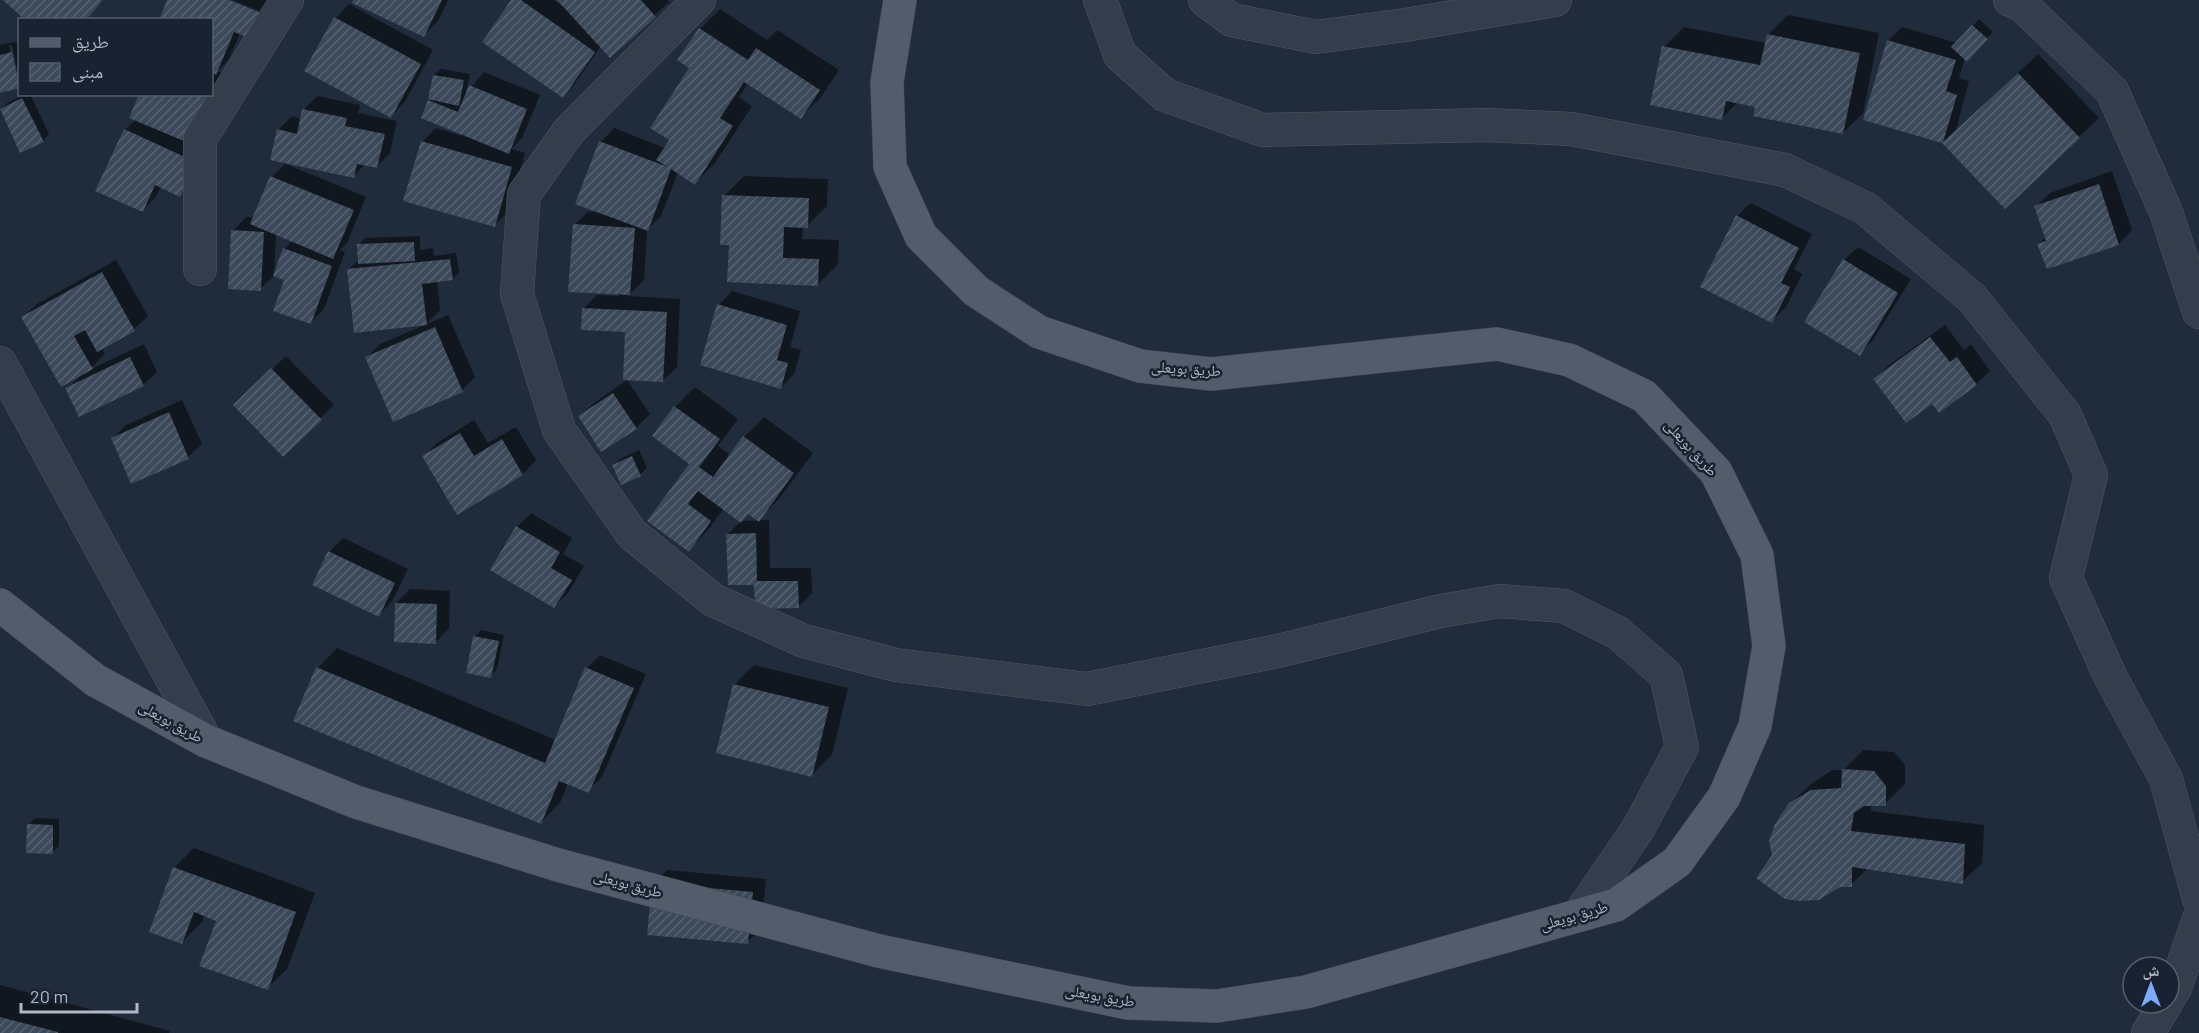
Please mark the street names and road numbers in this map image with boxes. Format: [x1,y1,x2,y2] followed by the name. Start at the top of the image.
[1150,357,1222,381] street label: طريق بويعلى
[1660,415,1722,481] street label: طريق بويعلى
[135,696,207,748] street label: طريق بويعلى
[591,865,665,903] street label: طريق بويعلى
[1537,897,1611,935] street label: طريق بويعلى
[1064,980,1136,1012] street label: طريق بويعلى

